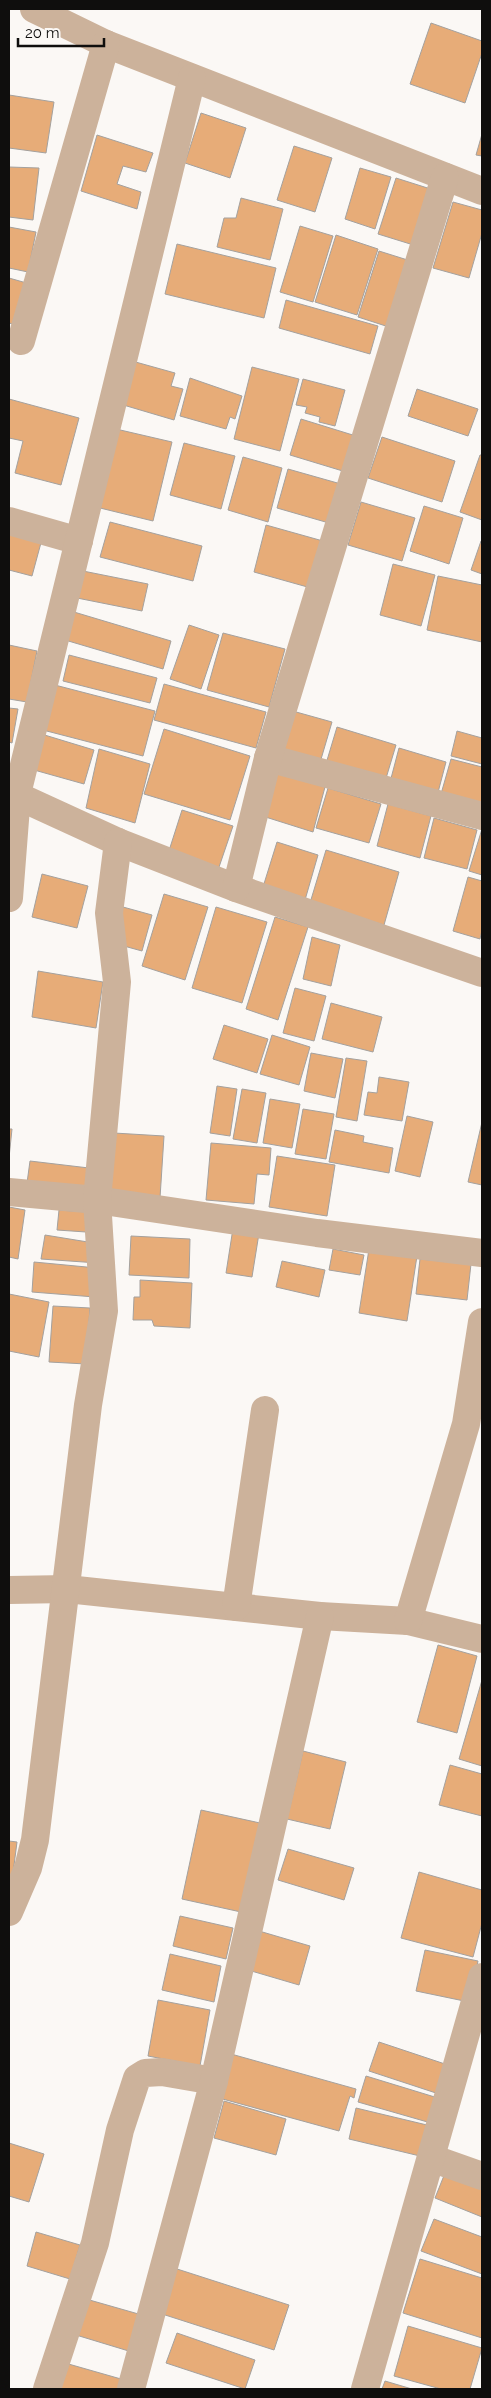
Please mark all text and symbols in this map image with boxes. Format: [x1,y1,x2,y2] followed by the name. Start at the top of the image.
[18,15,104,47] scale bar
[25,24,60,42] text: 20 m

